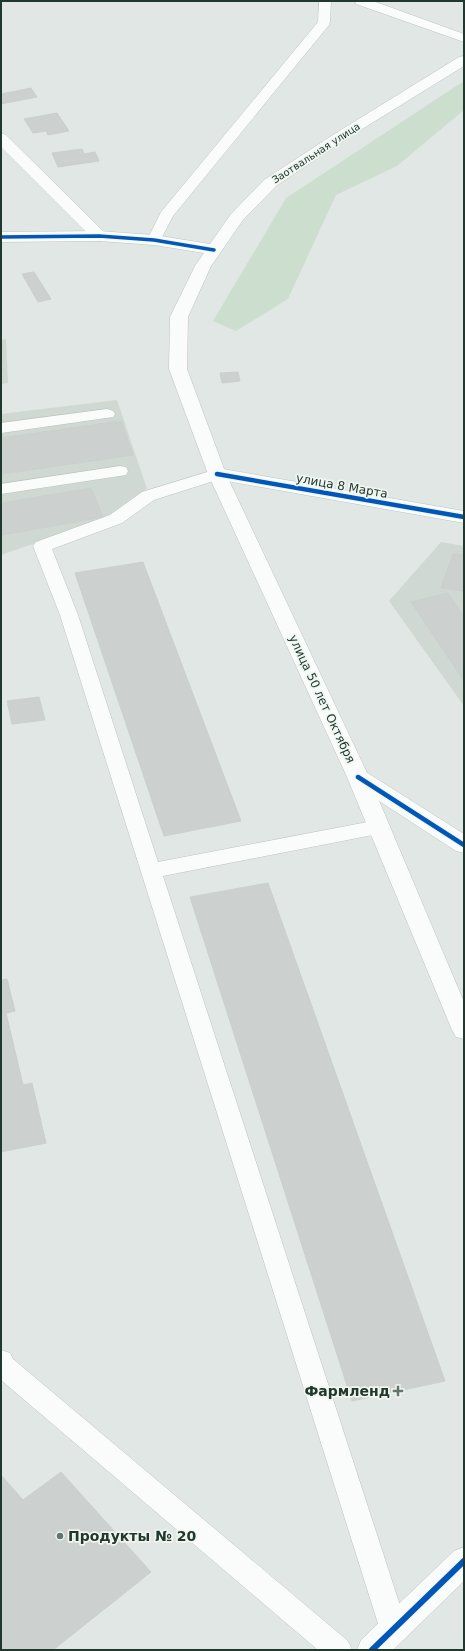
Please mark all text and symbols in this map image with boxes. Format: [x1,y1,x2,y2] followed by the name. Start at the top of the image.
[270,121,362,185] street label: Заотвальная улица
[295,471,389,501] street label: улица 8 Марта
[286,633,358,765] street label: улица 50 лет Октября
[304,1383,390,1399] place label: Фармленд
[393,1386,403,1396] marker: Фармленд
[68,1528,196,1544] place label: Продукты № 20
[55,1531,65,1541] marker: Продукты № 20

